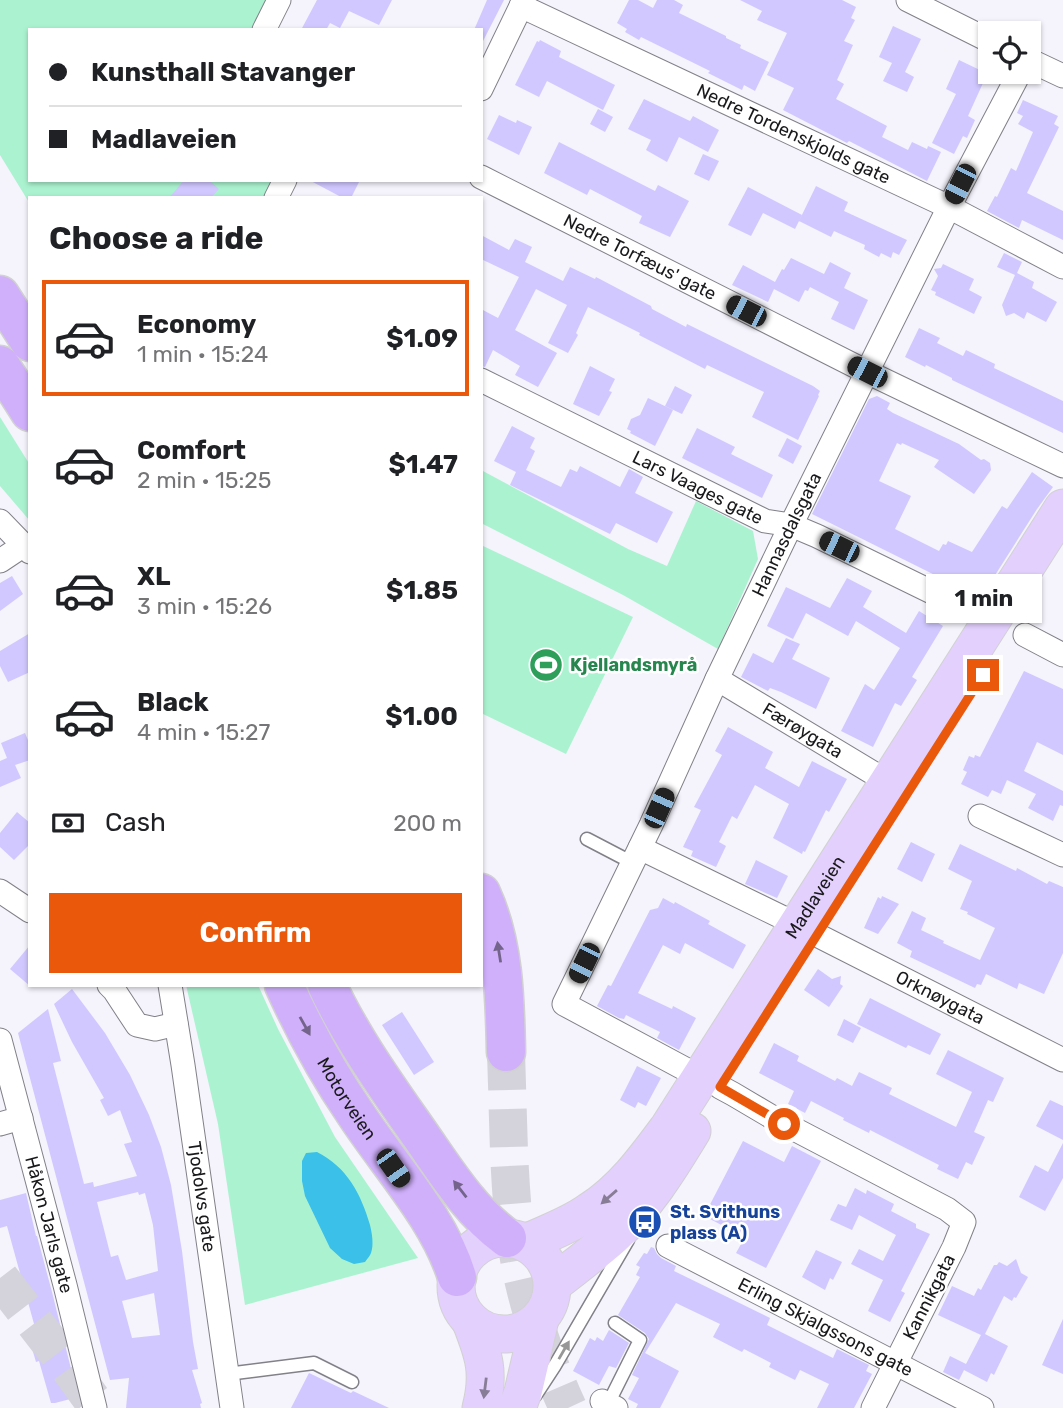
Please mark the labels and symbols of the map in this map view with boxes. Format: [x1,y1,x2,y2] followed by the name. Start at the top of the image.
[693,79,894,189] street label: Nedre Tordenskjolds gate
[942,161,979,207] car
[560,209,720,305] street label: Nedre Torfæus' gate
[723,292,770,330] car
[844,353,891,391] car
[629,446,767,529] street label: Lars Vaages gate
[747,469,826,600] street label: Hannasdalsgata
[816,528,863,566] car
[925,574,1041,622] callout: 1 min
[527,646,565,684] sports icon: Kjellandsmyrå
[570,654,697,676] place label: Kjellandsmyrå
[967,659,999,691] route end
[758,698,847,763] street label: Færøygata
[641,785,678,831] car
[781,852,850,943] street label: Madlaveien
[566,940,603,986] car
[493,941,504,963] one-way arrow
[892,966,988,1029] street label: Orknøygata
[299,1016,311,1036] one-way arrow
[312,1054,381,1144] street label: Motorveien
[768,1108,800,1140] route start
[183,1140,221,1253] street label: Tjodolvs gate
[373,1145,414,1191] car
[20,1154,78,1296] street label: Håkon Jarls gate
[452,1181,467,1199] one-way arrow
[600,1189,618,1205] one-way arrow
[670,1201,780,1244] place label: St. Svithuns plass (A)
[626,1203,664,1241] bus stop icon: St. Svithuns plass (A)
[898,1250,960,1344] street label: Kannikgata
[734,1273,916,1381] street label: Erling Skjalgssons gate
[557,1341,570,1360] one-way arrow
[479,1377,490,1399] one-way arrow

